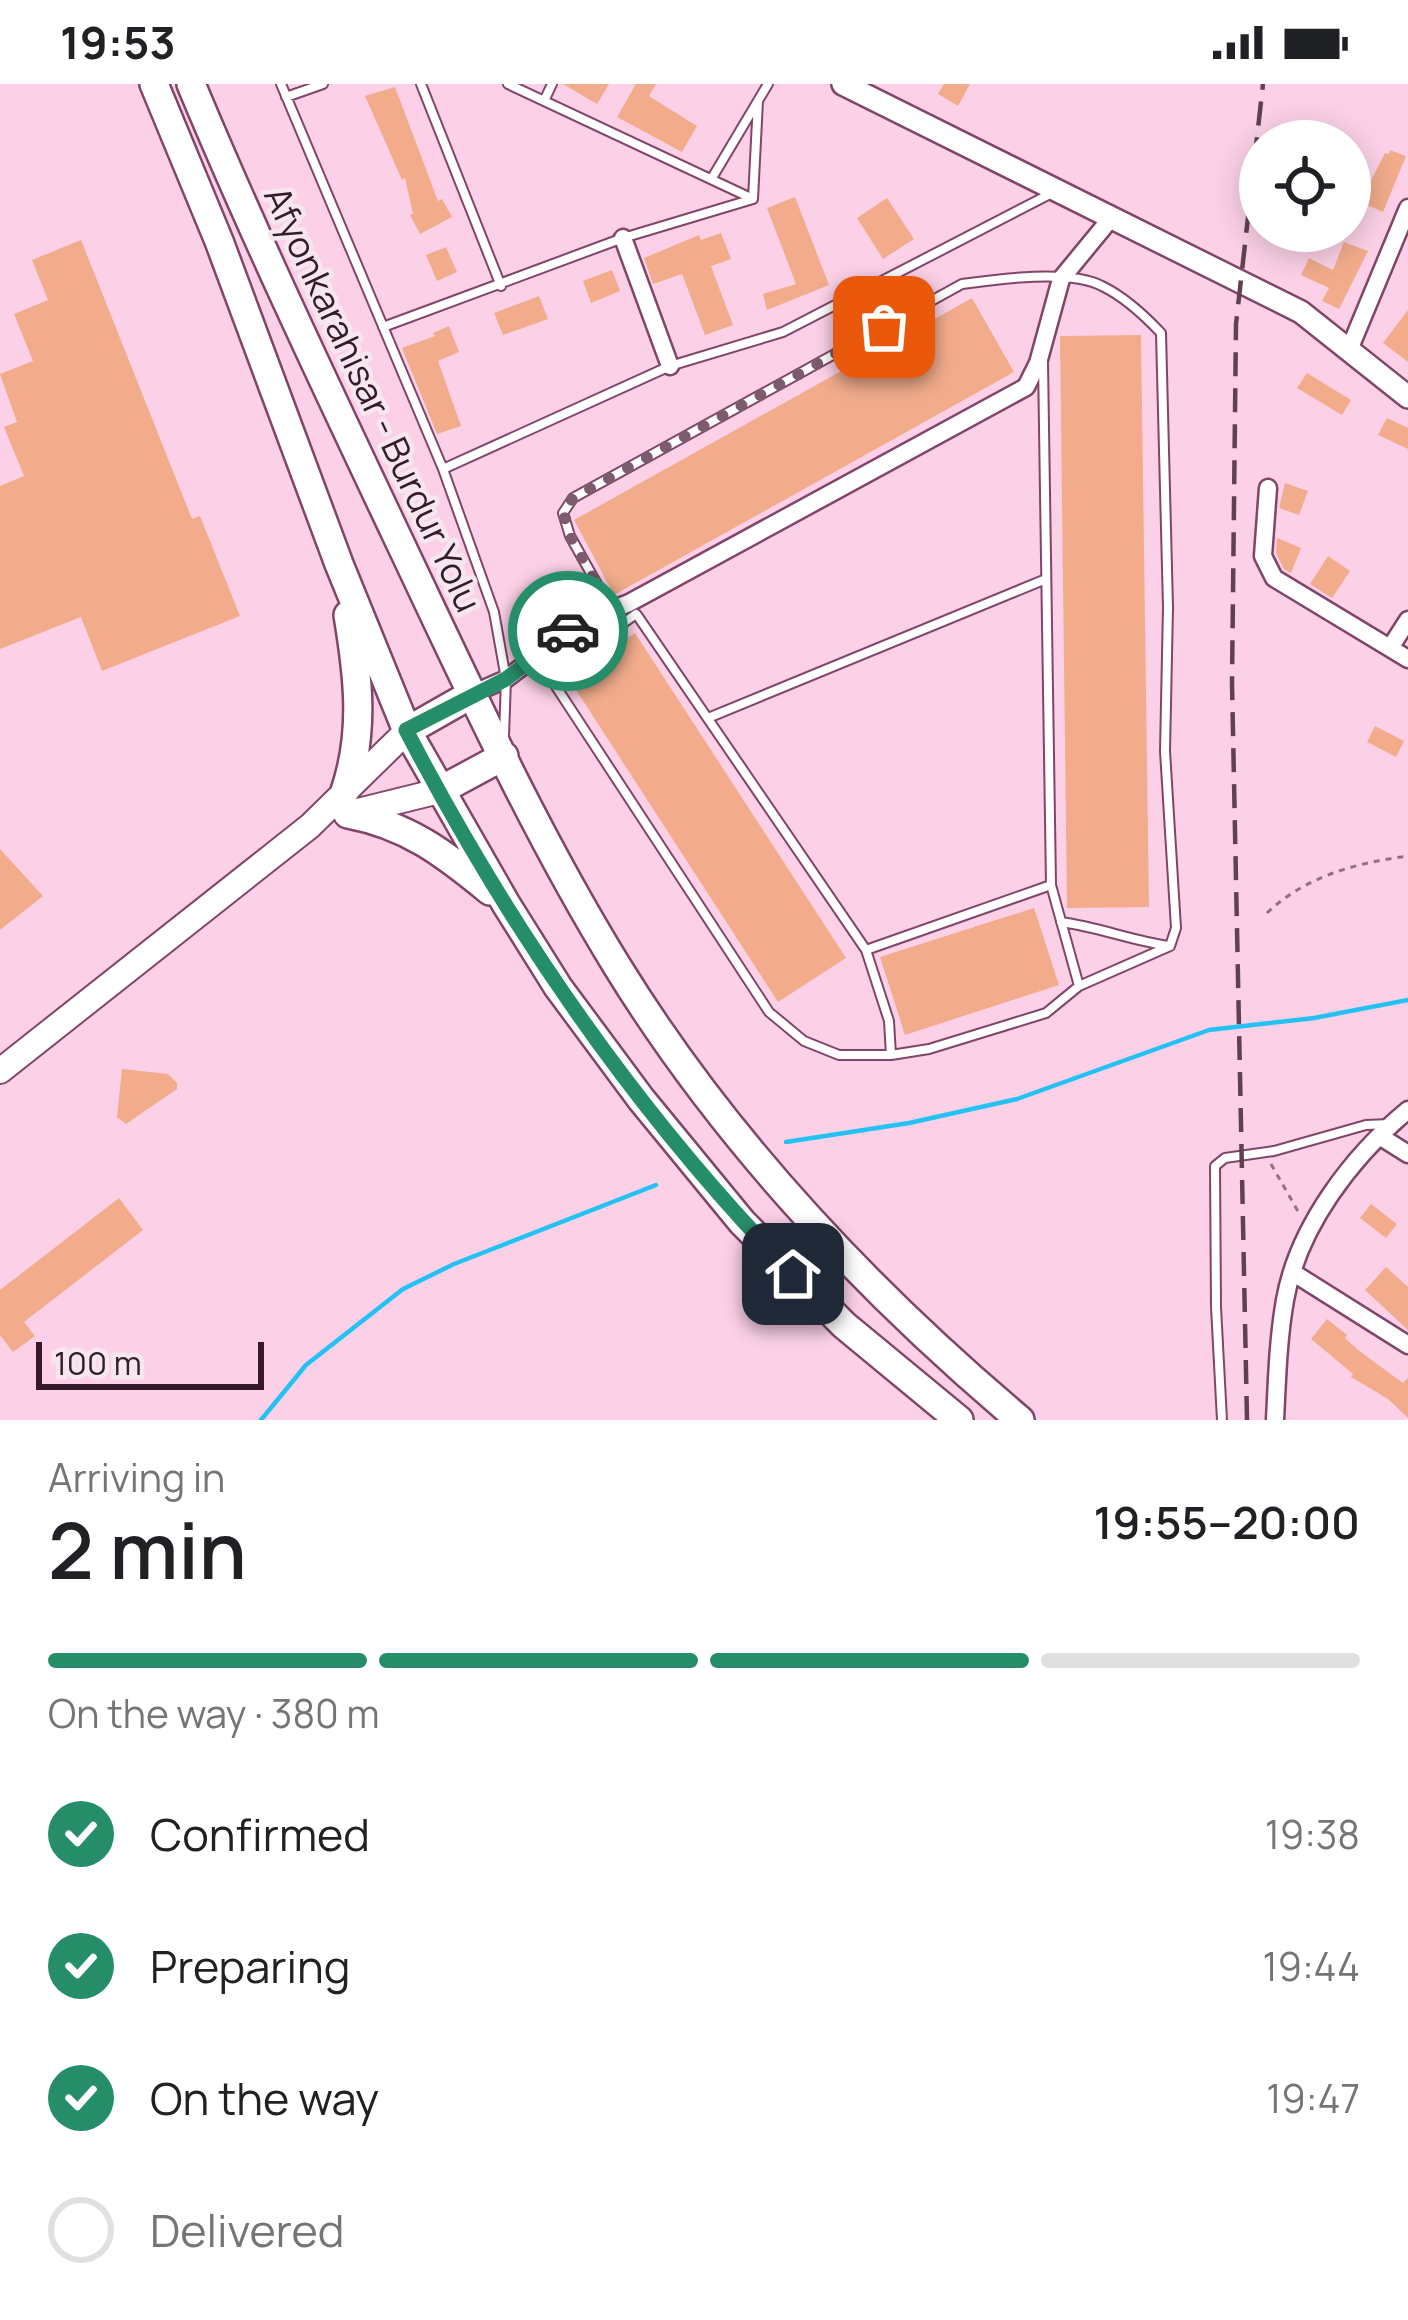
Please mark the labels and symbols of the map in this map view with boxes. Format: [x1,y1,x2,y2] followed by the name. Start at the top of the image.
[253,178,494,619] street label: Afyonkarahisar - Burdur Yolu
[833,276,935,378] pin
[508,571,628,691] courier
[742,1223,844,1325] pin
[36,1336,264,1389] scale bar

